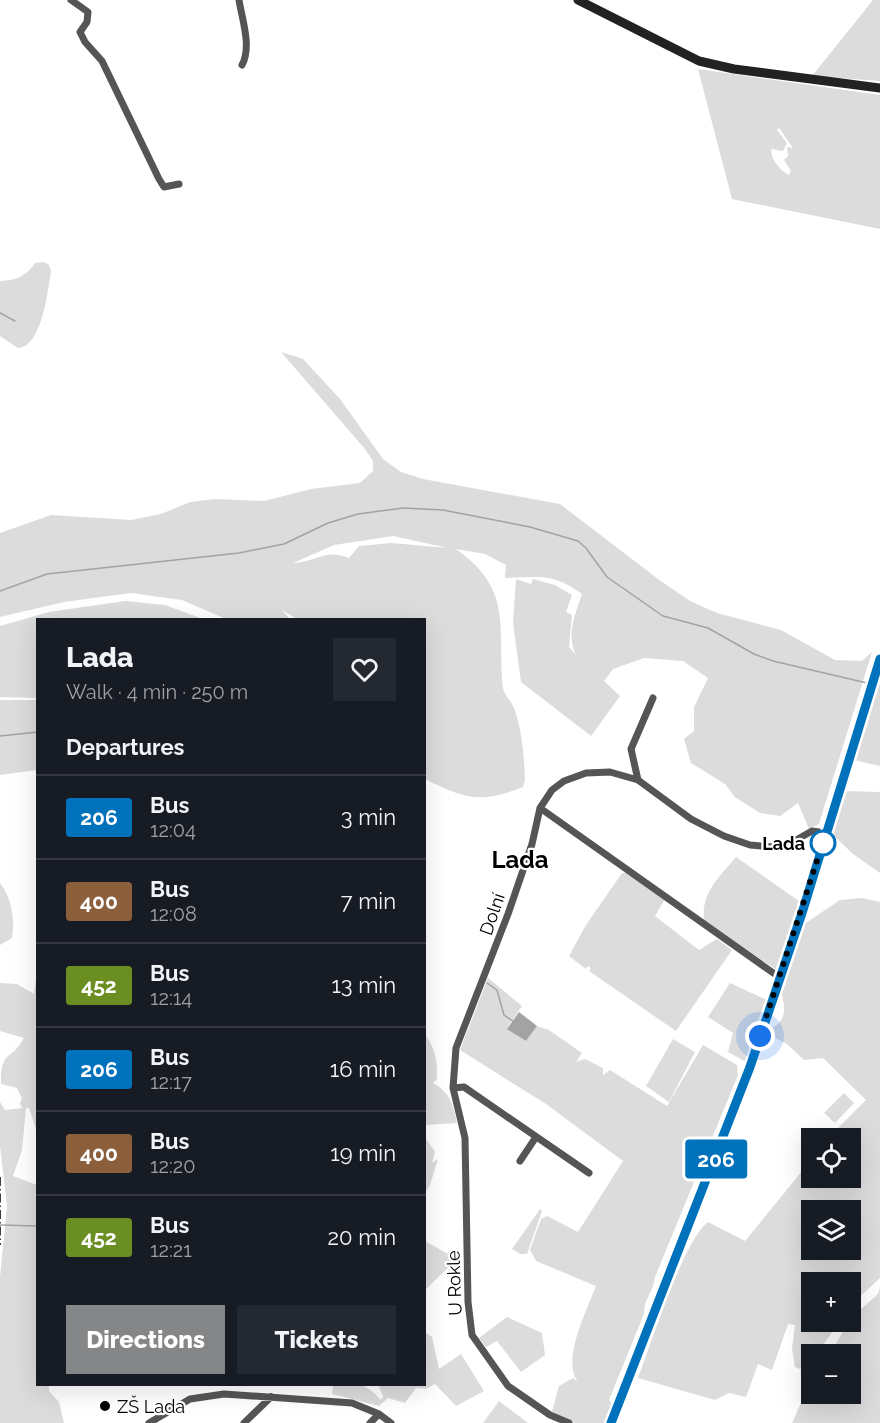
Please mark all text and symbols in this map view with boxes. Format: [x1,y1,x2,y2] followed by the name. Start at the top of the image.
[333,638,396,701] button: heart
[66,641,134,674] text: Lada
[66,680,248,704] text: Walk · 4 min · 250 m
[66,734,184,760] text: Departures
[150,792,189,818] text: Bus
[341,804,396,830] text: 3 min
[80,805,118,830] text: 206
[150,818,196,842] text: 12:04
[810,830,836,856] marker: Lada
[762,833,805,854] place label: Lada
[491,845,549,874] district label: Lada
[150,876,189,902] text: Bus
[341,888,396,914] text: 7 min
[80,889,118,914] text: 400
[475,890,509,938] street label: Dolní
[150,902,197,926] text: 12:08
[150,960,189,986] text: Bus
[331,972,396,998] text: 13 min
[81,973,117,998] text: 452
[150,986,192,1010] text: 12:14
[745,1021,775,1051] your location
[150,1044,189,1070] text: Bus
[330,1056,396,1082] text: 16 min
[80,1057,118,1082] text: 206
[150,1070,192,1094] text: 12:17
[150,1128,189,1154] text: Bus
[801,1128,861,1404] map controls
[801,1128,861,1188] button: locate
[330,1140,396,1166] text: 19 min
[682,1140,750,1178] line badge: 206
[80,1141,118,1166] text: 400
[697,1147,735,1172] text: 206
[150,1154,195,1178] text: 12:20
[801,1200,861,1260] button: layers
[150,1212,189,1238] text: Bus
[328,1224,396,1250] text: 20 min
[81,1225,117,1250] text: 452
[150,1238,192,1262] text: 12:21
[442,1250,466,1316] street label: U Rokle
[801,1272,861,1332] button: +
[66,1305,225,1374] button: Directions
[237,1305,396,1374] button: Tickets
[801,1344,861,1404] button: −
[117,1395,185,1417] place label: ZŠ Lada
[98,1399,112,1413] marker: ZŠ Lada

